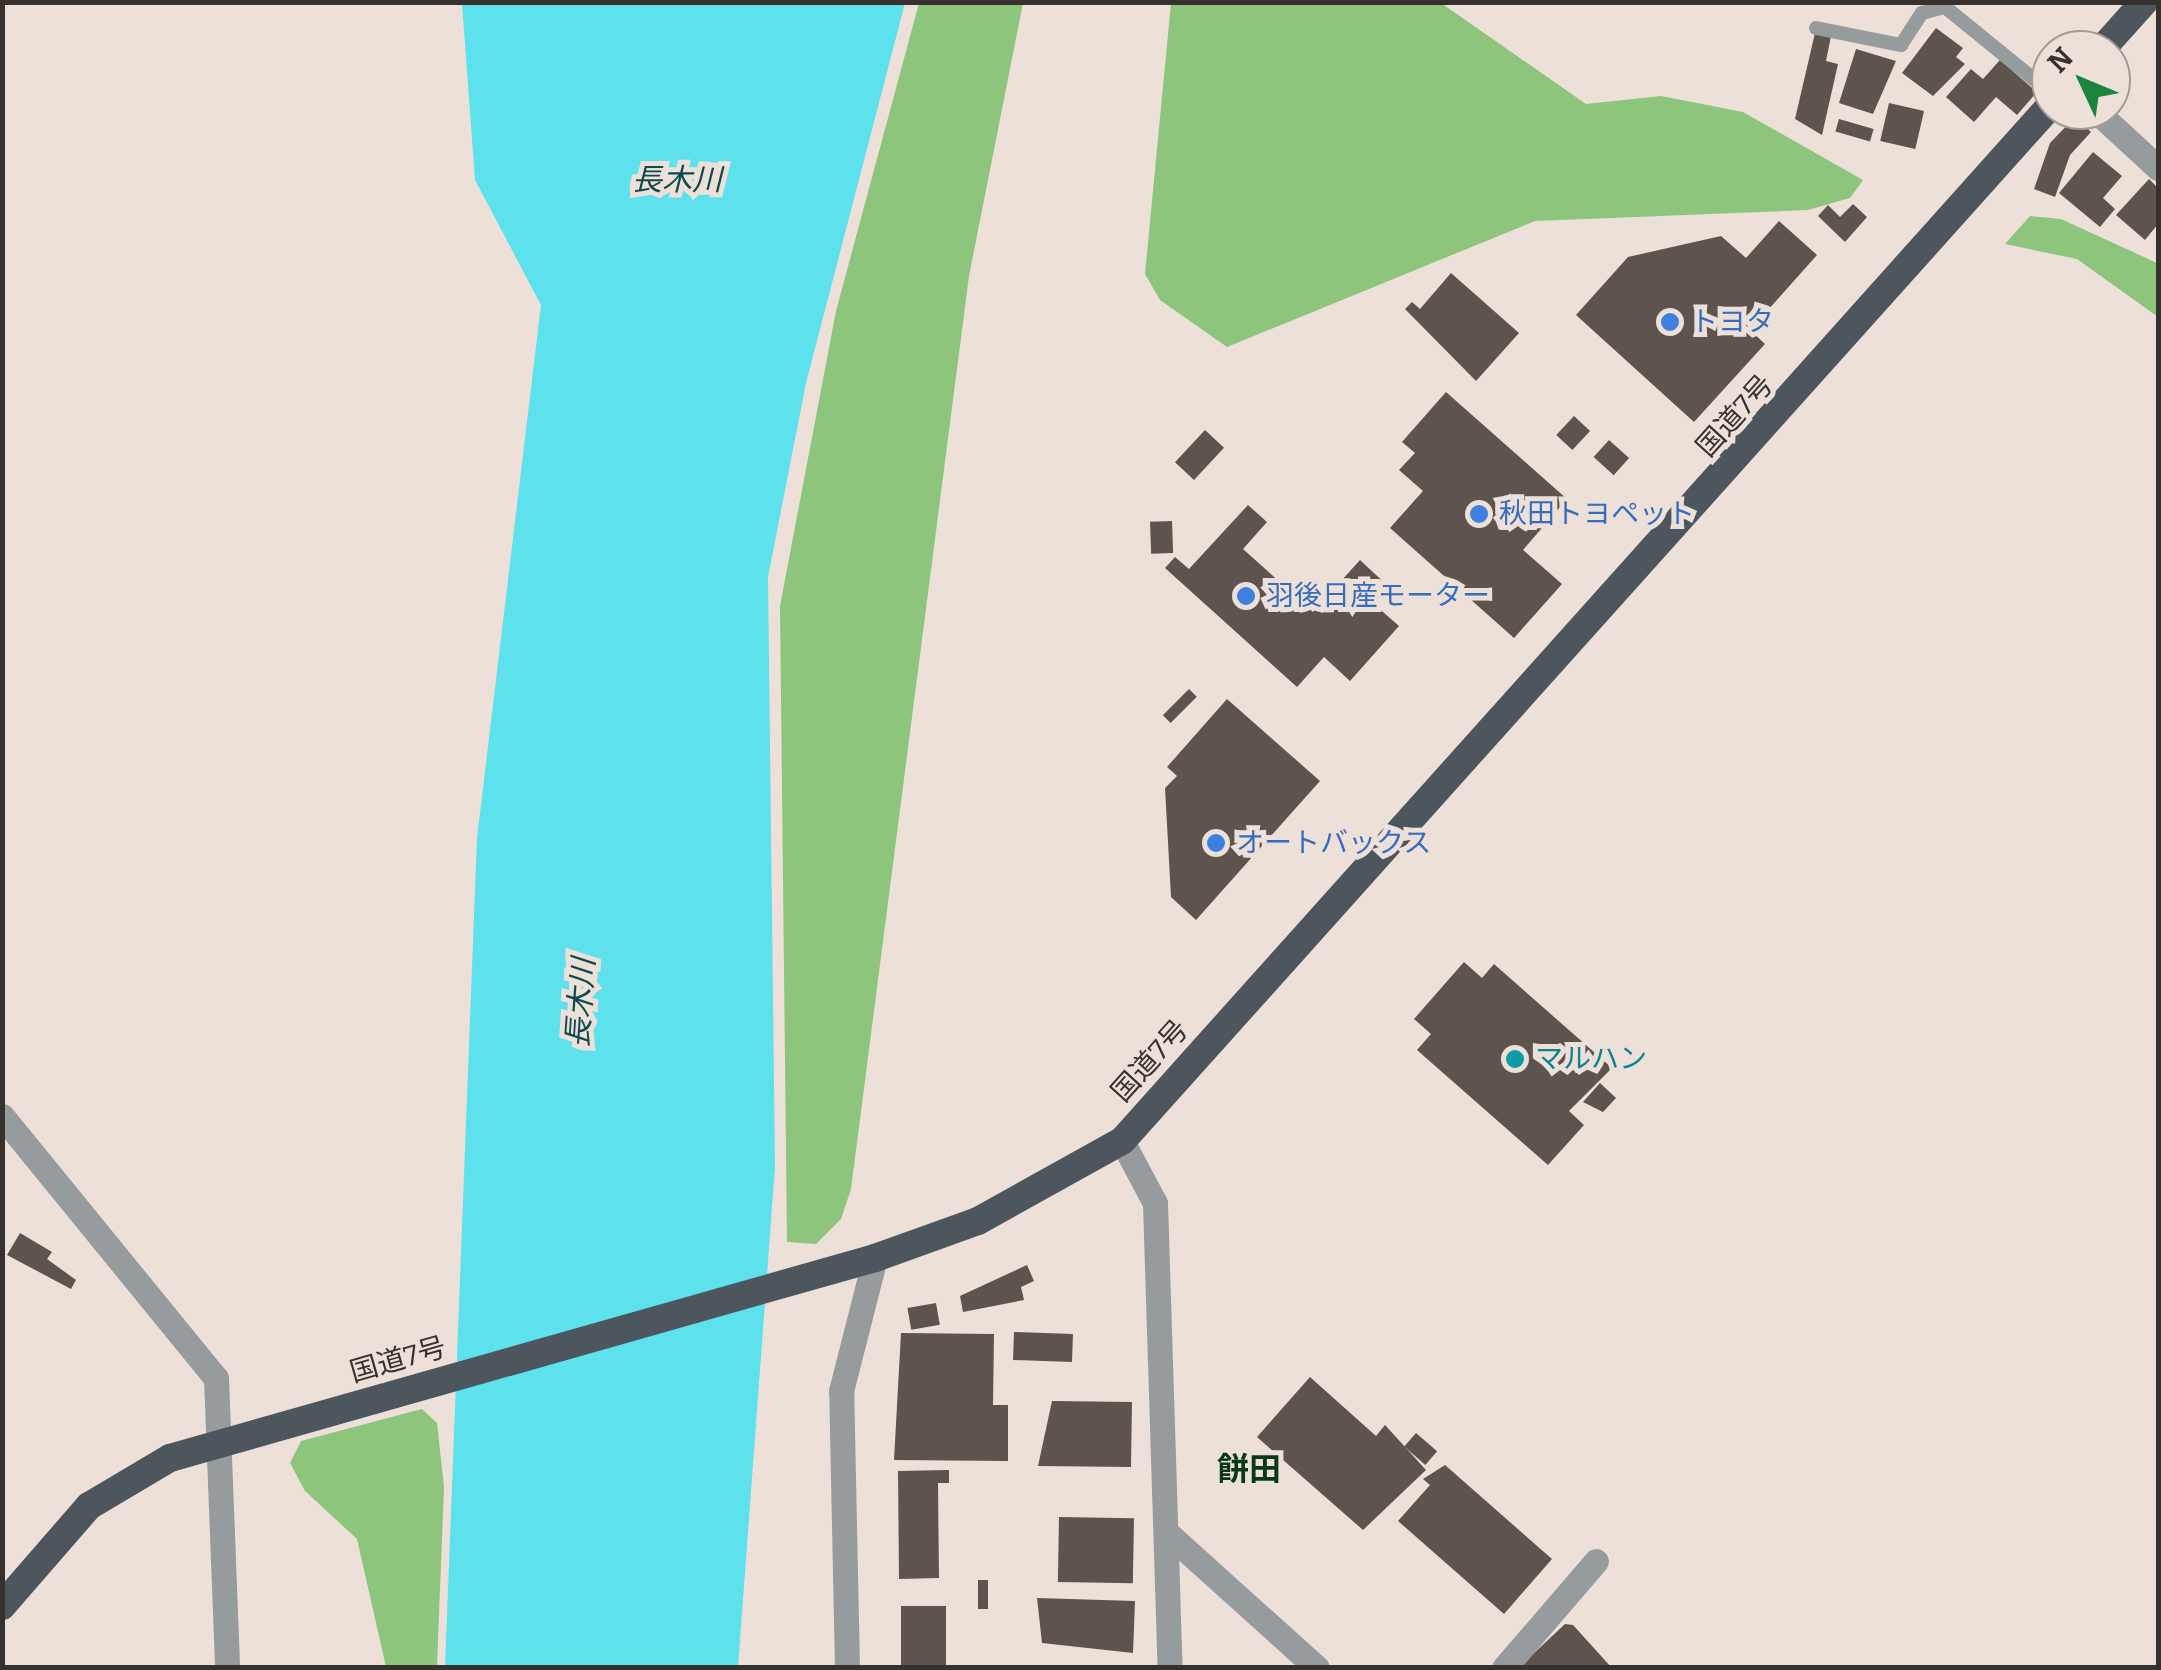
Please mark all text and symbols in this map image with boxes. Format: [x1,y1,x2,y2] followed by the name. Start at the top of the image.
[2031,30,2131,130] north arrow
[2041,41,2080,79] text: N
[632,162,722,198] water label: 長木川
[1690,305,1774,339] place label: トヨタ
[1659,311,1681,333] marker: トヨタ
[1690,368,1780,464] street label: 国道7号
[1499,497,1695,531] place label: 秋田トヨペット
[1468,503,1490,525] marker: 秋田トヨペット
[1266,579,1490,613] place label: 羽後日産モーター
[1235,585,1257,607] marker: 羽後日産モーター
[1236,826,1432,860] place label: オートバックス
[1205,832,1227,854] marker: オートバックス
[560,957,602,1049] water label: 長木川
[1105,1013,1195,1109] street label: 国道7号
[1535,1042,1647,1076] place label: マルハン
[1504,1048,1526,1070] marker: マルハン
[346,1330,450,1390] street label: 国道7号
[1217,1450,1281,1488] district label: 餅田

